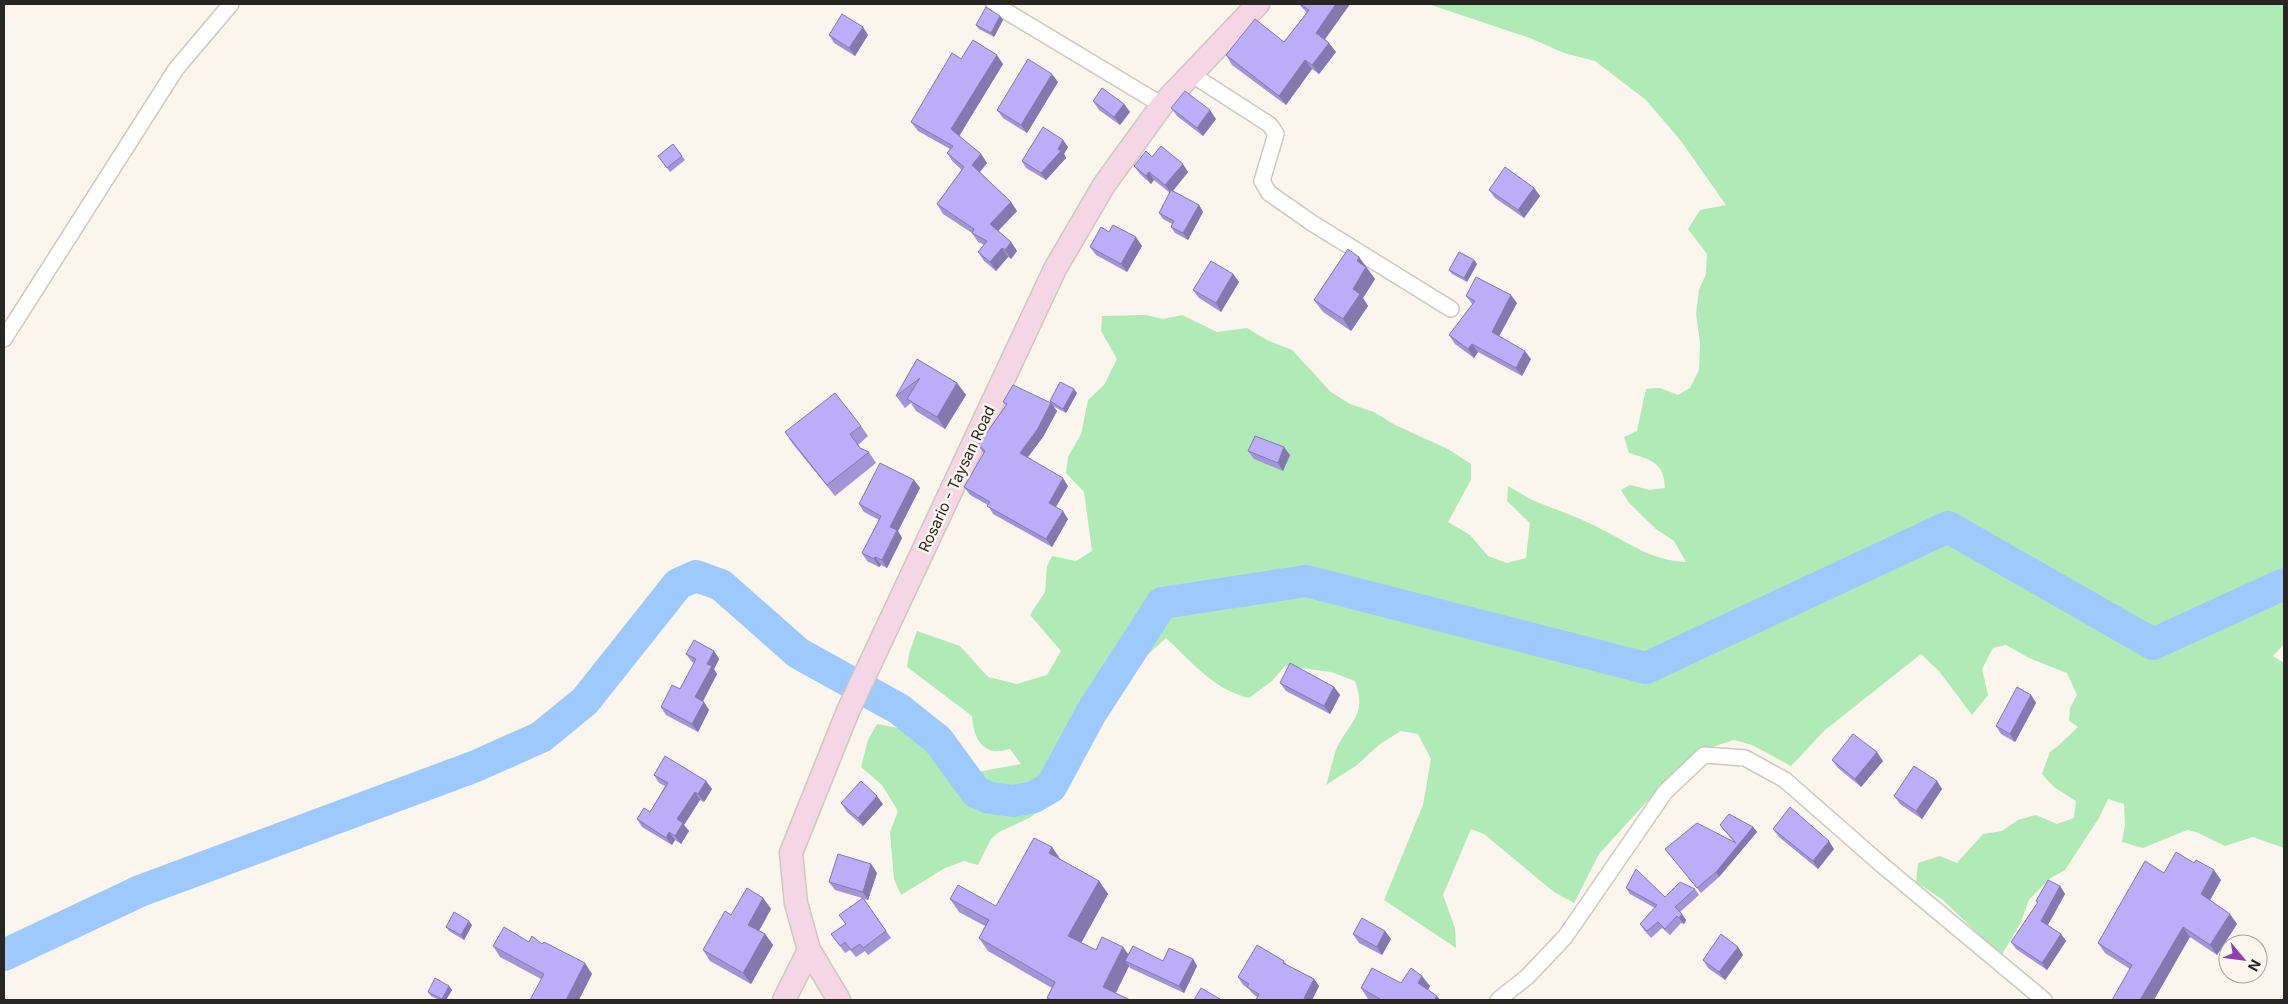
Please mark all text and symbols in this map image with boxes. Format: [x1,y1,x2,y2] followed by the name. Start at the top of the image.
[914,403,999,555] street label: Rosario - Taysan Road
[2218,934,2268,984] north arrow
[2245,957,2265,974] text: N

